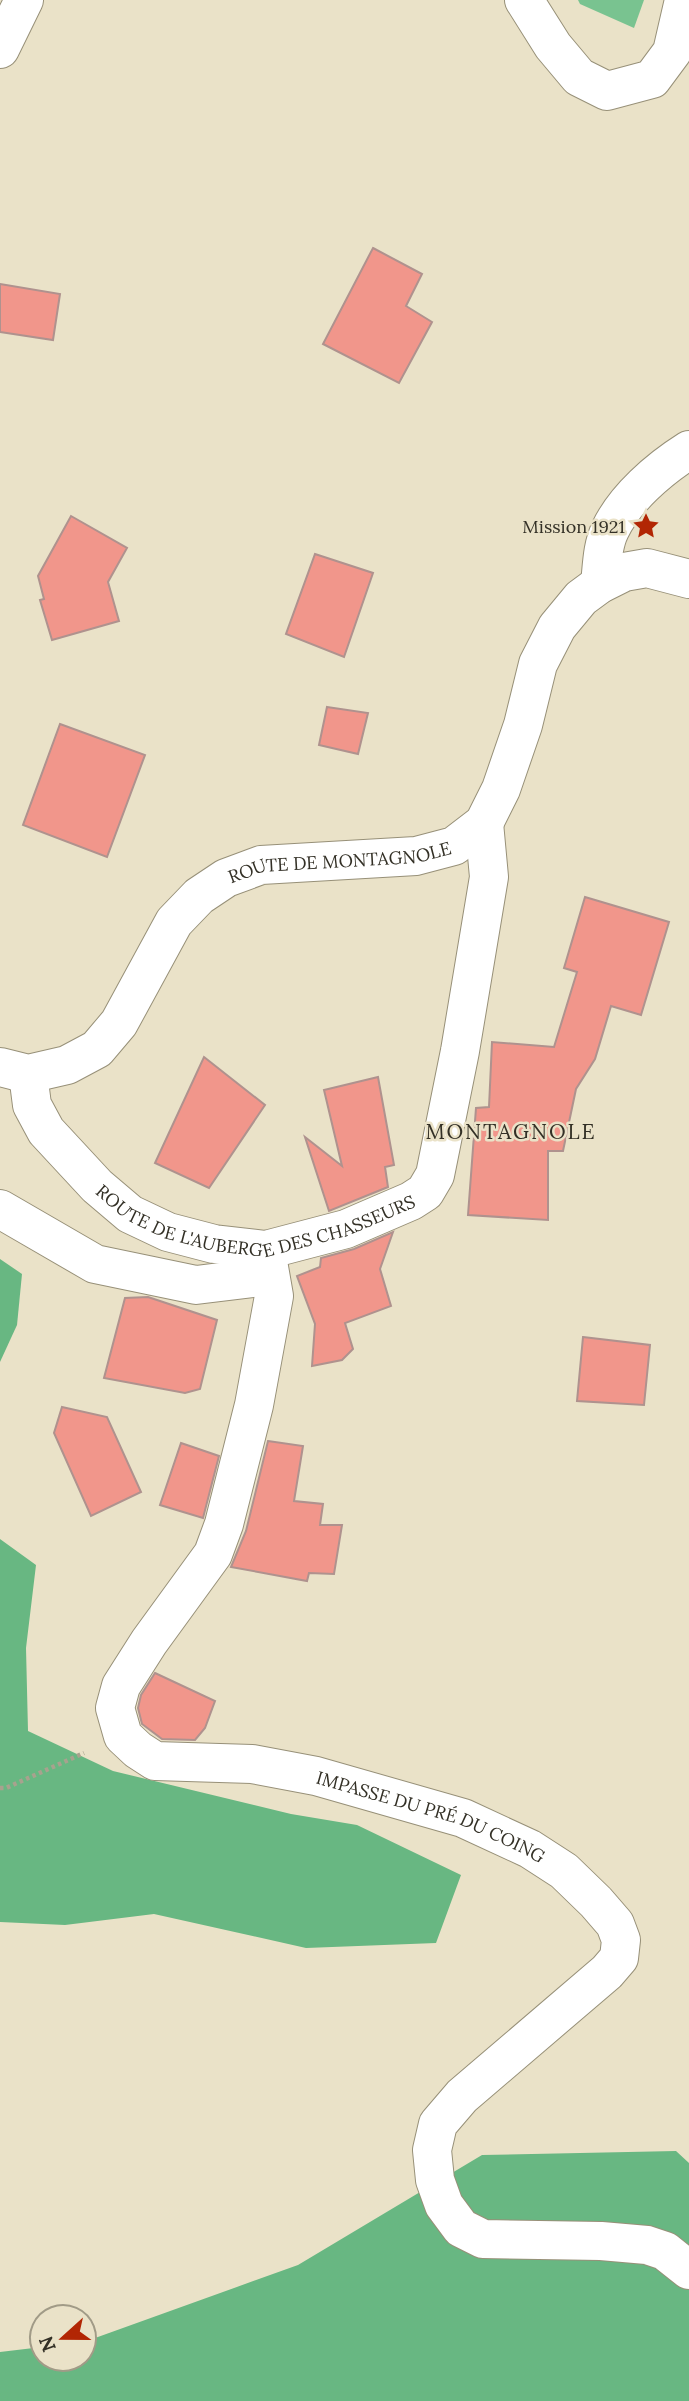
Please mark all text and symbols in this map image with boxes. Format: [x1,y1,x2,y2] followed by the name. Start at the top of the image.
[631,511,661,541] place icon: Mission 1921
[522,515,625,538] place label: Mission 1921
[225,836,453,888] street label: ROUTE DE MONTAGNOLE
[425,1118,597,1145] district label: MONTAGNOLE
[87,1171,427,1205] street label: ROUTE DE L'AUBERGE DES CHASSEURS
[92,1179,418,1262] text: ROUTE DE L'AUBERGE DES CHASSEURS
[314,1765,550,1868] street label: IMPASSE DU PRÉ DU COING
[28,2303,98,2373] north arrow
[33,2333,61,2355] text: N

